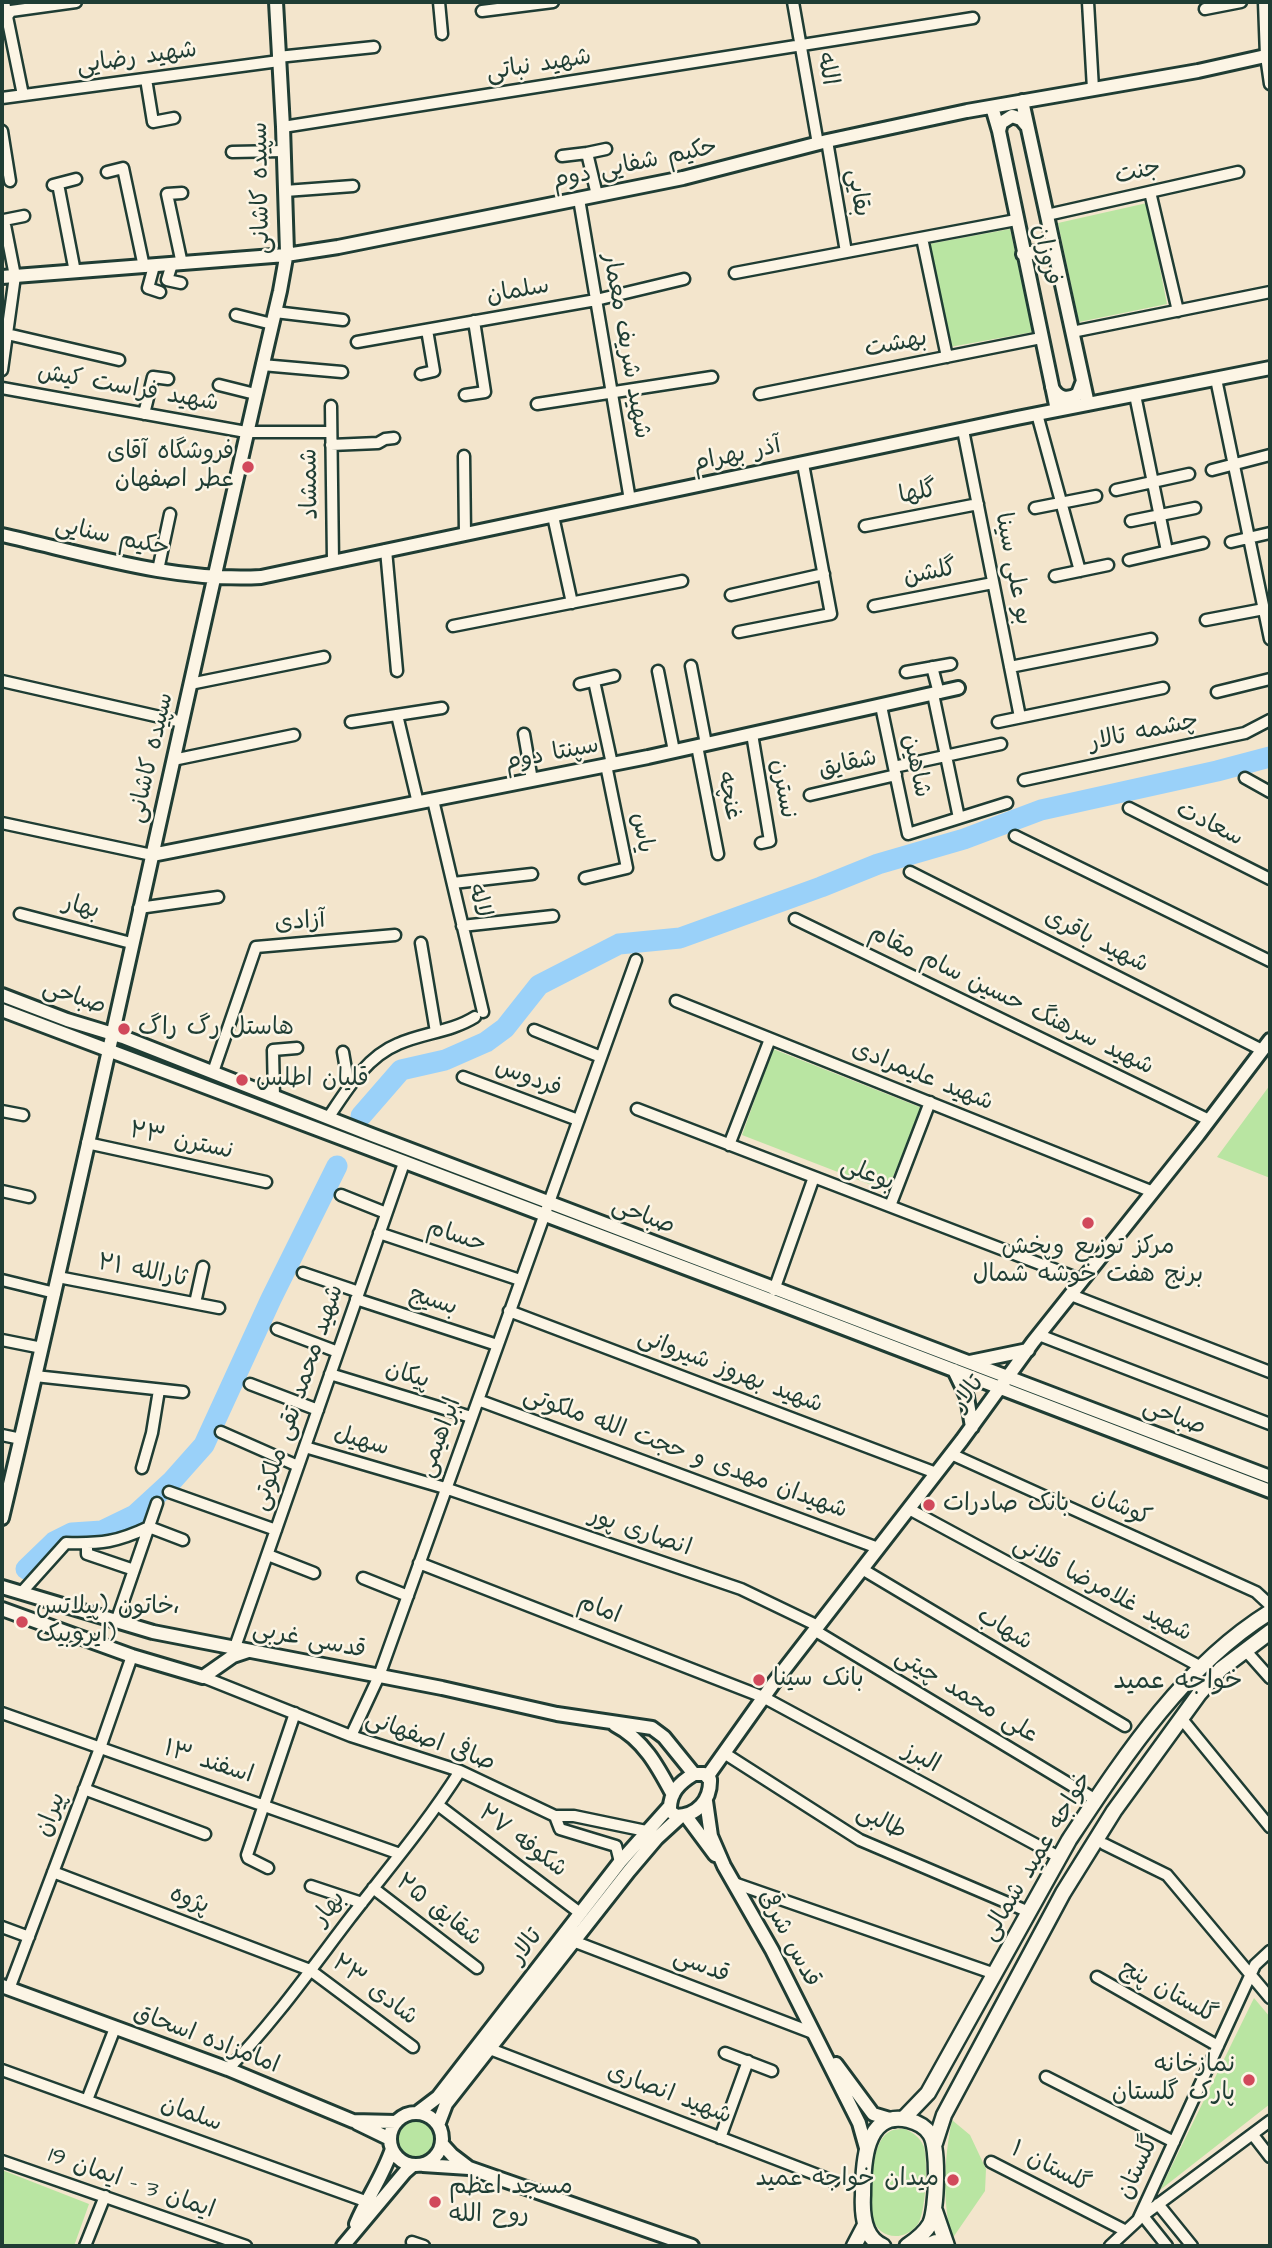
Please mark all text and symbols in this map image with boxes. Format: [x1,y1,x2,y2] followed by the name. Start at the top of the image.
[75,36,199,82] street label: شهید رضایی
[484,44,594,88] street label: شهید نباتی
[809,50,843,88] street label: الله
[246,121,278,255] street label: سپیده کاشانی
[550,133,720,197] street label: حکیم شفایی دوم
[1112,154,1164,192] street label: جنت
[839,167,875,219] street label: بقایی
[1025,222,1065,288] street label: فروزان
[594,251,656,441] street label: شهید شریف معمار
[484,272,552,312] street label: سلمان
[862,325,930,365] street label: بهشت
[35,359,221,419] street label: شهید فراست کیش
[690,433,784,479] street label: آذر بهرام
[107,439,234,495] place label: فروشگاه آقای عطر اصفهان
[296,448,326,520] street label: شمشاد
[240,459,256,475] marker: فروشگاه آقای عطر اصفهان
[896,476,940,512] street label: گلها
[987,510,1037,628] street label: بو علی سینا
[52,512,172,564] street label: حکیم سنایی
[901,555,959,593] street label: گلشن
[123,690,181,826] street label: سپیده کاشانی
[1087,707,1201,759] street label: چشمه تالار
[502,732,602,778] street label: سپنتا دوم
[894,732,936,800] street label: شاهین
[816,744,880,786] street label: شقایق
[763,757,801,821] street label: نسترن
[709,769,747,823] street label: غنچه
[1171,796,1247,854] street label: سعادت
[623,811,659,855] street label: یاس
[460,881,496,921] street label: لاله
[60,889,102,927] street label: بهار
[1039,904,1153,980] street label: شهید باقری
[274,907,326,939] street label: آزادی
[864,919,1158,1083] street label: شهید سرهنگ حسین سام مقام
[38,974,110,1022] street label: صباحی
[138,1015,294,1043] place label: هاستل رگ راگ
[116,1021,132,1037] marker: هاستل رگ راگ
[847,1036,997,1118] street label: شهید علیمرادی
[491,1053,565,1105] street label: فردوس
[256,1066,369,1094] place label: قلیان اطلس
[234,1072,250,1088] marker: قلیان اطلس
[127,1117,235,1167] street label: نسترن ۲۳
[836,1152,898,1198] street label: بوعلی
[607,1192,679,1242] street label: صباحی
[423,1214,489,1260] street label: حسام
[1080,1215,1096,1231] marker: مرکز توزیع وپخش برنج هفت خوشه شمال
[973,1234,1203,1290] place label: مرکز توزیع وپخش برنج هفت خوشه شمال
[95,1249,189,1295] street label: ثارالله ۲۱
[247,1281,351,1515] street label: شهید محمد تقی ملکوتی
[405,1281,461,1323] street label: بسیج
[633,1323,827,1421] street label: شهید بهروز شیروانی
[381,1356,433,1396] street label: پیکان
[946,1371,992,1417] street label: تالار
[519,1382,851,1526] street label: شهیدان مهدی و حجت الله ملکوتی
[1138,1393,1210,1443] street label: صباحی
[413,1394,469,1482] street label: ابراهیمی
[330,1420,392,1464] street label: سهیل
[1087,1482,1155,1534] street label: کوشان
[943,1491,1069,1519] place label: بانک صادرات
[921,1497,937,1513] marker: بانک صادرات
[585,1502,695,1564] street label: انصاری پور
[1008,1531,1196,1649] street label: شهید غلامرضا قلانی
[573,1589,625,1631] street label: امام
[36,1594,180,1650] place label: خاتون (پیلاتس، ایروبیک)
[971,1602,1037,1658] street label: شهاب
[14,1614,30,1630] marker: خاتون (پیلاتس، ایروبیک)
[250,1616,368,1666] street label: قدسی غربی
[889,1643,1043,1751] street label: علی محمد چیتی
[773,1666,864,1694] place label: بانک سینا
[1113,1667,1243,1699] district label: خواجه عمید
[751,1672,767,1688] marker: بانک سینا
[361,1705,499,1779] street label: صافی اصفهانی
[160,1735,256,1791] street label: اسفند ۱۳
[898,1737,944,1781] street label: البرز
[976,1767,1100,1947] street label: خواجه عمید شمالی
[30,1789,74,1841] street label: پیران
[472,1799,572,1885] street label: شکوفه ۲۷
[851,1799,911,1847] street label: طالبی
[389,1868,487,1954] street label: شقایق ۲۵
[165,1880,213,1922] street label: پژوه
[750,1885,826,1993] street label: قدس شرقی
[307,1886,353,1932] street label: بهار
[504,1924,550,1970] street label: تالار
[669,1943,733,1991] street label: قدسی
[325,1949,423,2033] street label: شادی ۲۳
[1115,1955,1221,2031] street label: گلستان پنج
[129,1999,283,2081] street label: امامزاده اسحاق
[1112,2052,1235,2108] place label: نمازخانه پارک گلستان
[603,2058,735,2132] street label: شهید انصاری
[1241,2072,1257,2088] marker: نمازخانه پارک گلستان
[156,2091,226,2139] street label: سلمان
[1112,2131,1166,2205] street label: گلستان
[1005,2136,1095,2200] street label: گلستان ۱
[44,2142,218,2226] street label: ایمان 3 - ایمان 19
[755,2166,939,2194] place label: میدان خواجه عمید
[945,2172,961,2188] marker: میدان خواجه عمید
[449,2174,573,2230] place label: مسجد اعظم روح الله
[427,2194,443,2210] marker: مسجد اعظم روح الله

